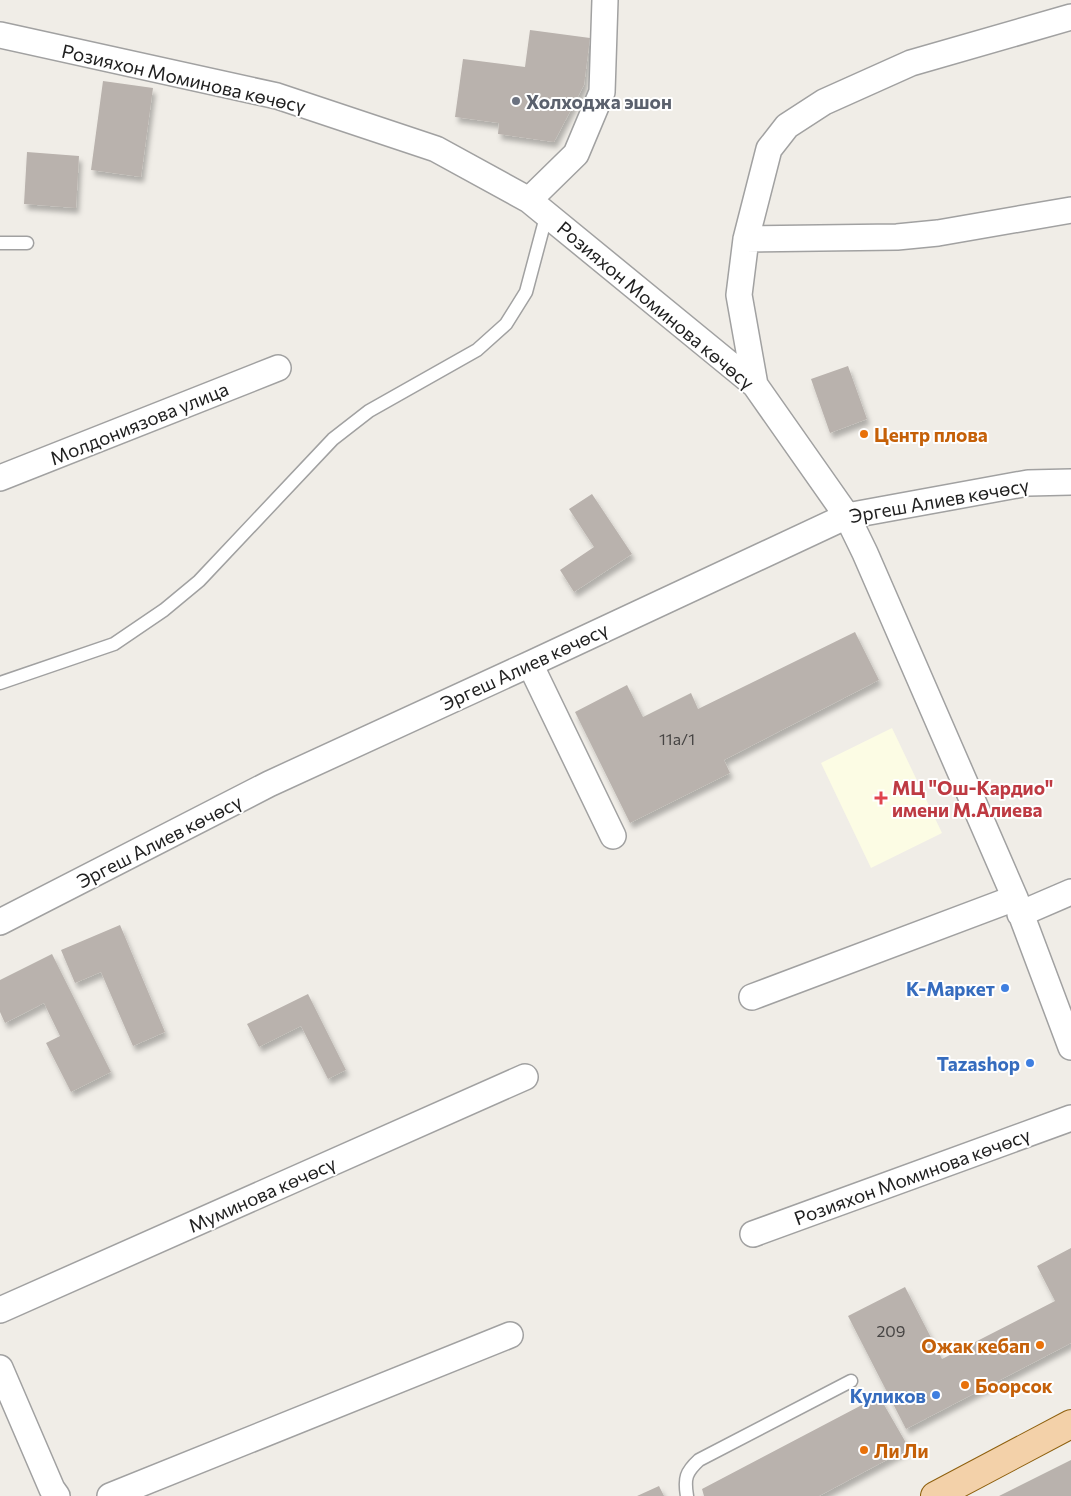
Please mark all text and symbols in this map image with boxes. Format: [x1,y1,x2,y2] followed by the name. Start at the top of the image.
[60,39,309,117] street label: Розияхон Моминова көчөсү
[526,90,672,113] place label: Холходжа эшон
[510,95,522,107] marker: Холходжа эшон
[553,216,759,394] street label: Розияхон Моминова көчөсү
[46,377,232,469] street label: Молдониязова улица
[874,423,988,446] place label: Центр плова
[858,428,870,440] marker: Центр плова
[847,473,1031,527] street label: Эргеш Алиев көчөсү
[437,617,612,715] street label: Эргеш Алиев көчөсү
[659,729,695,748] house number: 11а/1
[892,776,1053,821] place label: МЦ "Ош-Кардио" имени М.Алиева
[73,789,246,893] street label: Эргеш Алиев көчөсү
[874,791,888,805] marker: МЦ "Ош-Кардио" имени М.Алиева
[906,977,995,1000] place label: К-Маркет
[999,982,1011,994] marker: К-Маркет
[937,1052,1020,1075] place label: Tazashop
[1024,1057,1036,1069] marker: Tazashop
[791,1122,1034,1230] street label: Розияхон Моминова көчөсү
[185,1151,340,1237] street label: Муминова көчөсү
[877,1321,905,1340] house number: 209
[921,1334,1030,1357] place label: Ожак кебап
[1034,1339,1046,1351] marker: Ожак кебап
[975,1374,1053,1397] place label: Боорсок
[959,1379,971,1391] marker: Боорсок
[850,1384,926,1407] place label: Куликов
[930,1389,942,1401] marker: Куликов
[874,1439,929,1462] place label: Ли Ли
[858,1444,870,1456] marker: Ли Ли

